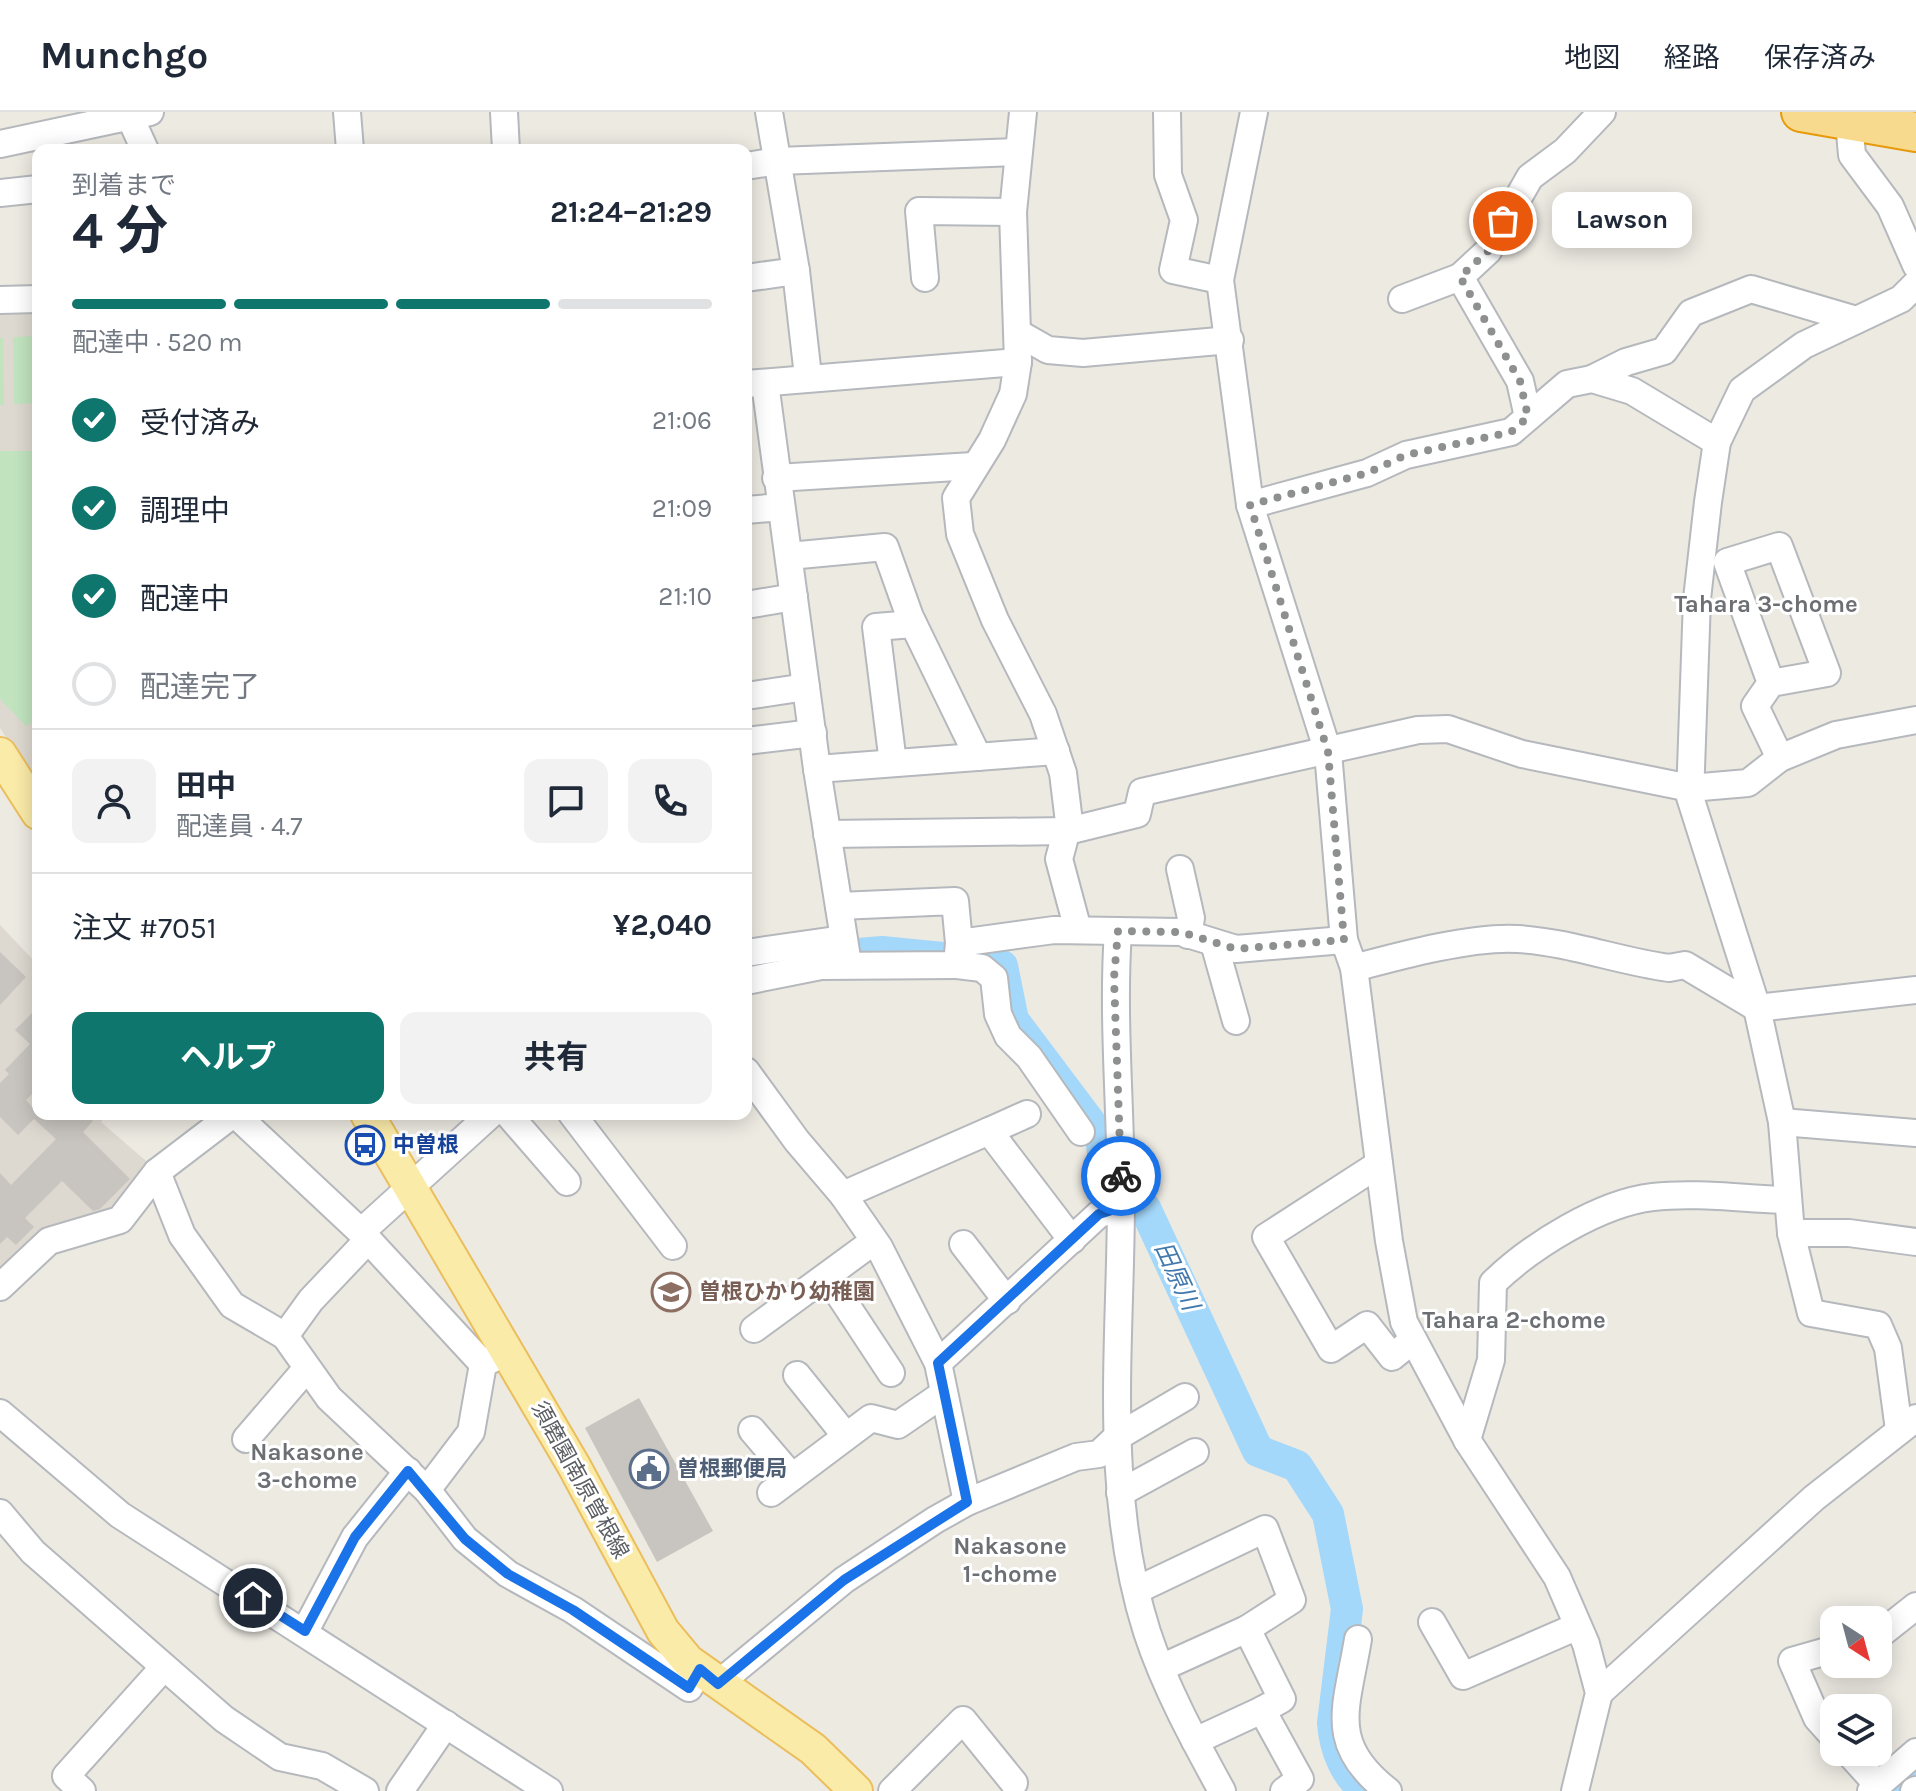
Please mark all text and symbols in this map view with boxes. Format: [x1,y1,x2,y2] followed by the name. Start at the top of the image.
[40,33,208,78] text: Munchgo
[1564,41,1620,74] text: 地図
[1664,41,1720,74] text: 経路
[1764,41,1876,74] text: 保存済み
[72,170,176,201] text: 到着まで
[1469,187,1537,255] pin
[1551,193,1691,249] callout: Lawson
[550,194,712,230] text: 21:24–21:29
[1481,199,1525,243] icon: bag
[72,200,168,261] text: 4 分
[1576,204,1668,235] text: Lawson
[72,327,243,358] text: 配達中 · 520 m
[72,398,116,442] icon: check
[140,405,260,441] text: 受付済み
[652,405,712,436] text: 21:06
[72,486,116,530] icon: check
[140,493,230,529] text: 調理中
[652,493,712,524] text: 21:09
[72,574,116,618] icon: check
[140,581,230,617] text: 配達中
[658,581,712,612] text: 21:10
[1674,590,1858,618] district label: Tahara 3-chome
[140,669,260,705] text: 配達完了
[72,759,156,843] button: person
[524,759,608,843] button: chat
[628,759,712,843] button: phone
[176,768,236,804] text: 田中
[176,811,302,842] text: 配達員 · 4.7
[613,907,712,943] text: ¥2,040
[72,910,217,946] text: 注文 #7051
[72,1012,384,1104] button: ヘルプ
[400,1012,712,1104] button: 共有
[344,1124,386,1166] bus stop icon: 中曽根
[393,1132,459,1158] place label: 中曽根
[1081,1136,1161,1216] courier
[1099,1154,1143,1198] icon: bike
[1149,1237,1206,1317] water label: 田原川
[650,1271,692,1313] school or university icon: 曽根ひかり幼稚園
[699,1279,875,1305] place label: 曽根ひかり幼稚園
[1422,1306,1606,1334] district label: Tahara 2-chome
[526,1397,634,1563] street label: 須磨園南原曽根線
[250,1438,364,1494] district label: Nakasone 3-chome
[628,1448,670,1490] public building icon: 曽根郵便局
[677,1456,787,1482] place label: 曽根郵便局
[953,1532,1067,1588] district label: Nakasone 1-chome
[219,1564,287,1632] pin
[231,1576,275,1620] icon: home
[1820,1606,1892,1678] north arrow
[1820,1606,1892,1766] map controls
[1820,1694,1892,1766] button: layers

